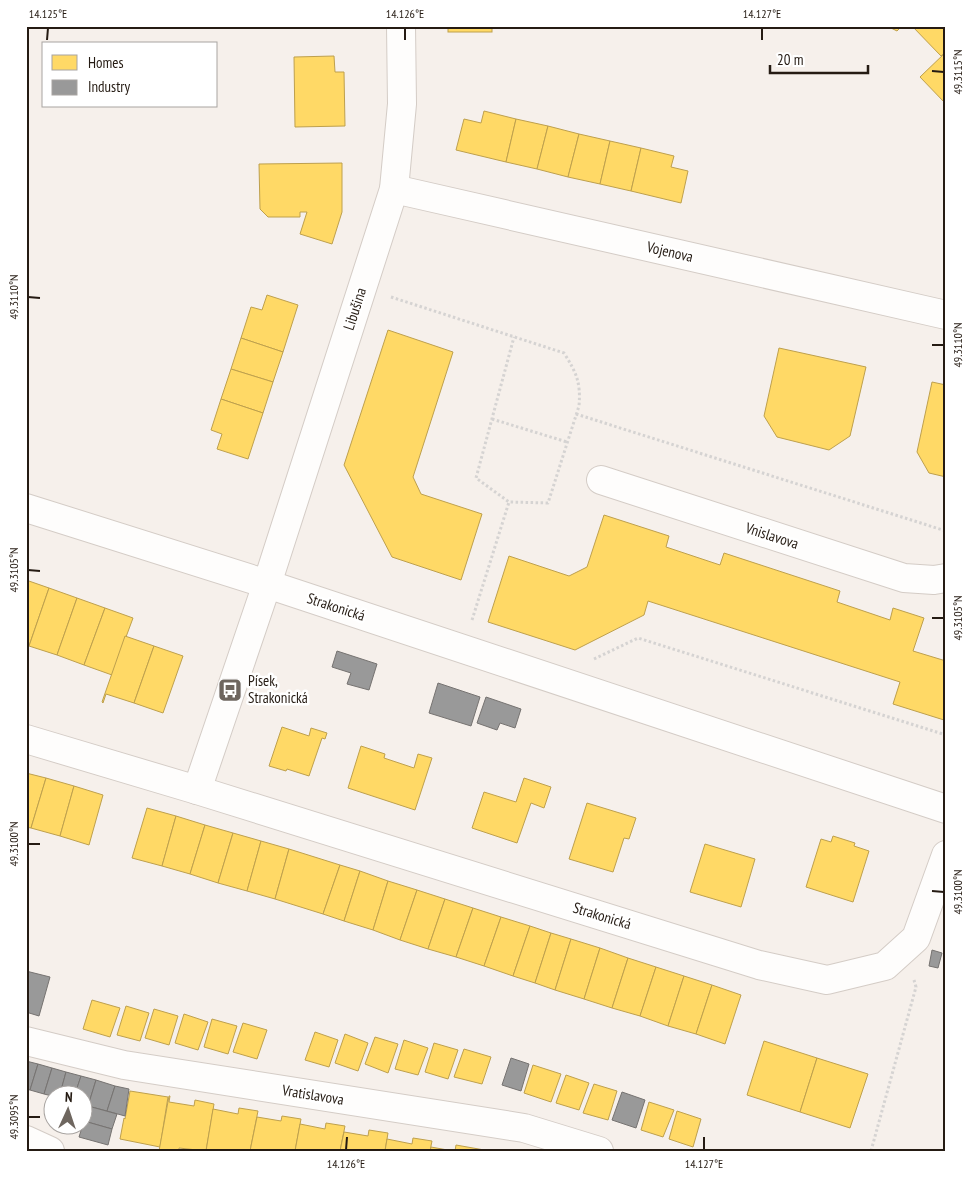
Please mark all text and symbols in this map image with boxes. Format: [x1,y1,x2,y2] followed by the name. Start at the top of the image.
[29,6,67,21] text: 14.125°E
[386,6,424,21] text: 14.126°E
[743,6,781,21] text: 14.127°E
[42,42,218,108] legend
[770,42,867,74] scale bar
[950,49,965,95] text: 49.3115°N
[777,50,803,69] text: 20 m
[88,53,124,72] text: Homes
[88,77,130,96] text: Industry
[644,237,695,266] street label: Vojenova
[6,274,21,320] text: 49.3110°N
[339,285,370,332] street label: Libušina
[950,322,965,368] text: 49.3110°N
[742,518,801,553] street label: Vnislavova
[6,547,21,593] text: 49.3105°N
[305,588,368,625] street label: Strakonická
[950,595,965,641] text: 49.3105°N
[248,671,308,707] place label: Písek, Strakonická
[217,677,243,703] bus stop icon: Písek, Strakonická
[6,821,21,867] text: 49.3100°N
[950,869,965,915] text: 49.3100°N
[571,898,634,933] street label: Strakonická
[280,1080,345,1109] street label: Vratislavova
[42,1084,92,1134] north arrow
[64,1088,73,1106] text: N
[6,1094,21,1140] text: 49.3095°N
[327,1156,365,1171] text: 14.126°E
[685,1156,723,1171] text: 14.127°E

